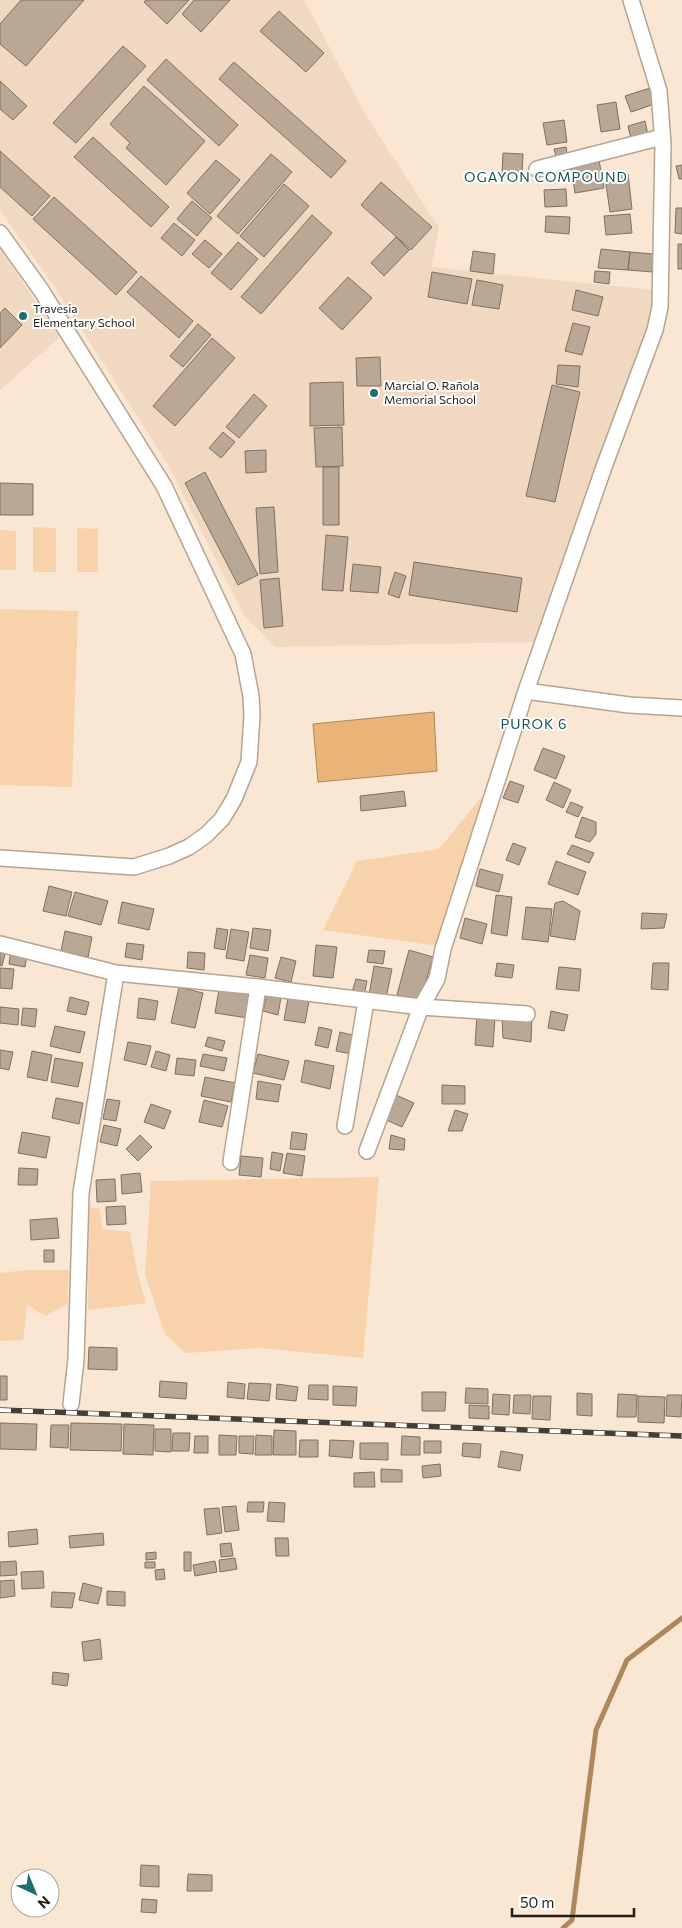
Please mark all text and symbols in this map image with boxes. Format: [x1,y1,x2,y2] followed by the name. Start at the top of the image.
[464,168,628,185] district label: OGAYON COMPOUND
[33,301,135,329] place label: Travesia Elementary School
[17,310,29,322] marker: Travesia Elementary School
[384,378,479,406] place label: Marcial O. Rañola Memorial School
[368,387,380,399] marker: Marcial O. Rañola Memorial School
[500,715,568,732] district label: PUROK 6
[10,1868,60,1918] north arrow
[512,1886,634,1918] scale bar
[35,1893,54,1912] text: N
[520,1893,554,1911] text: 50 m

